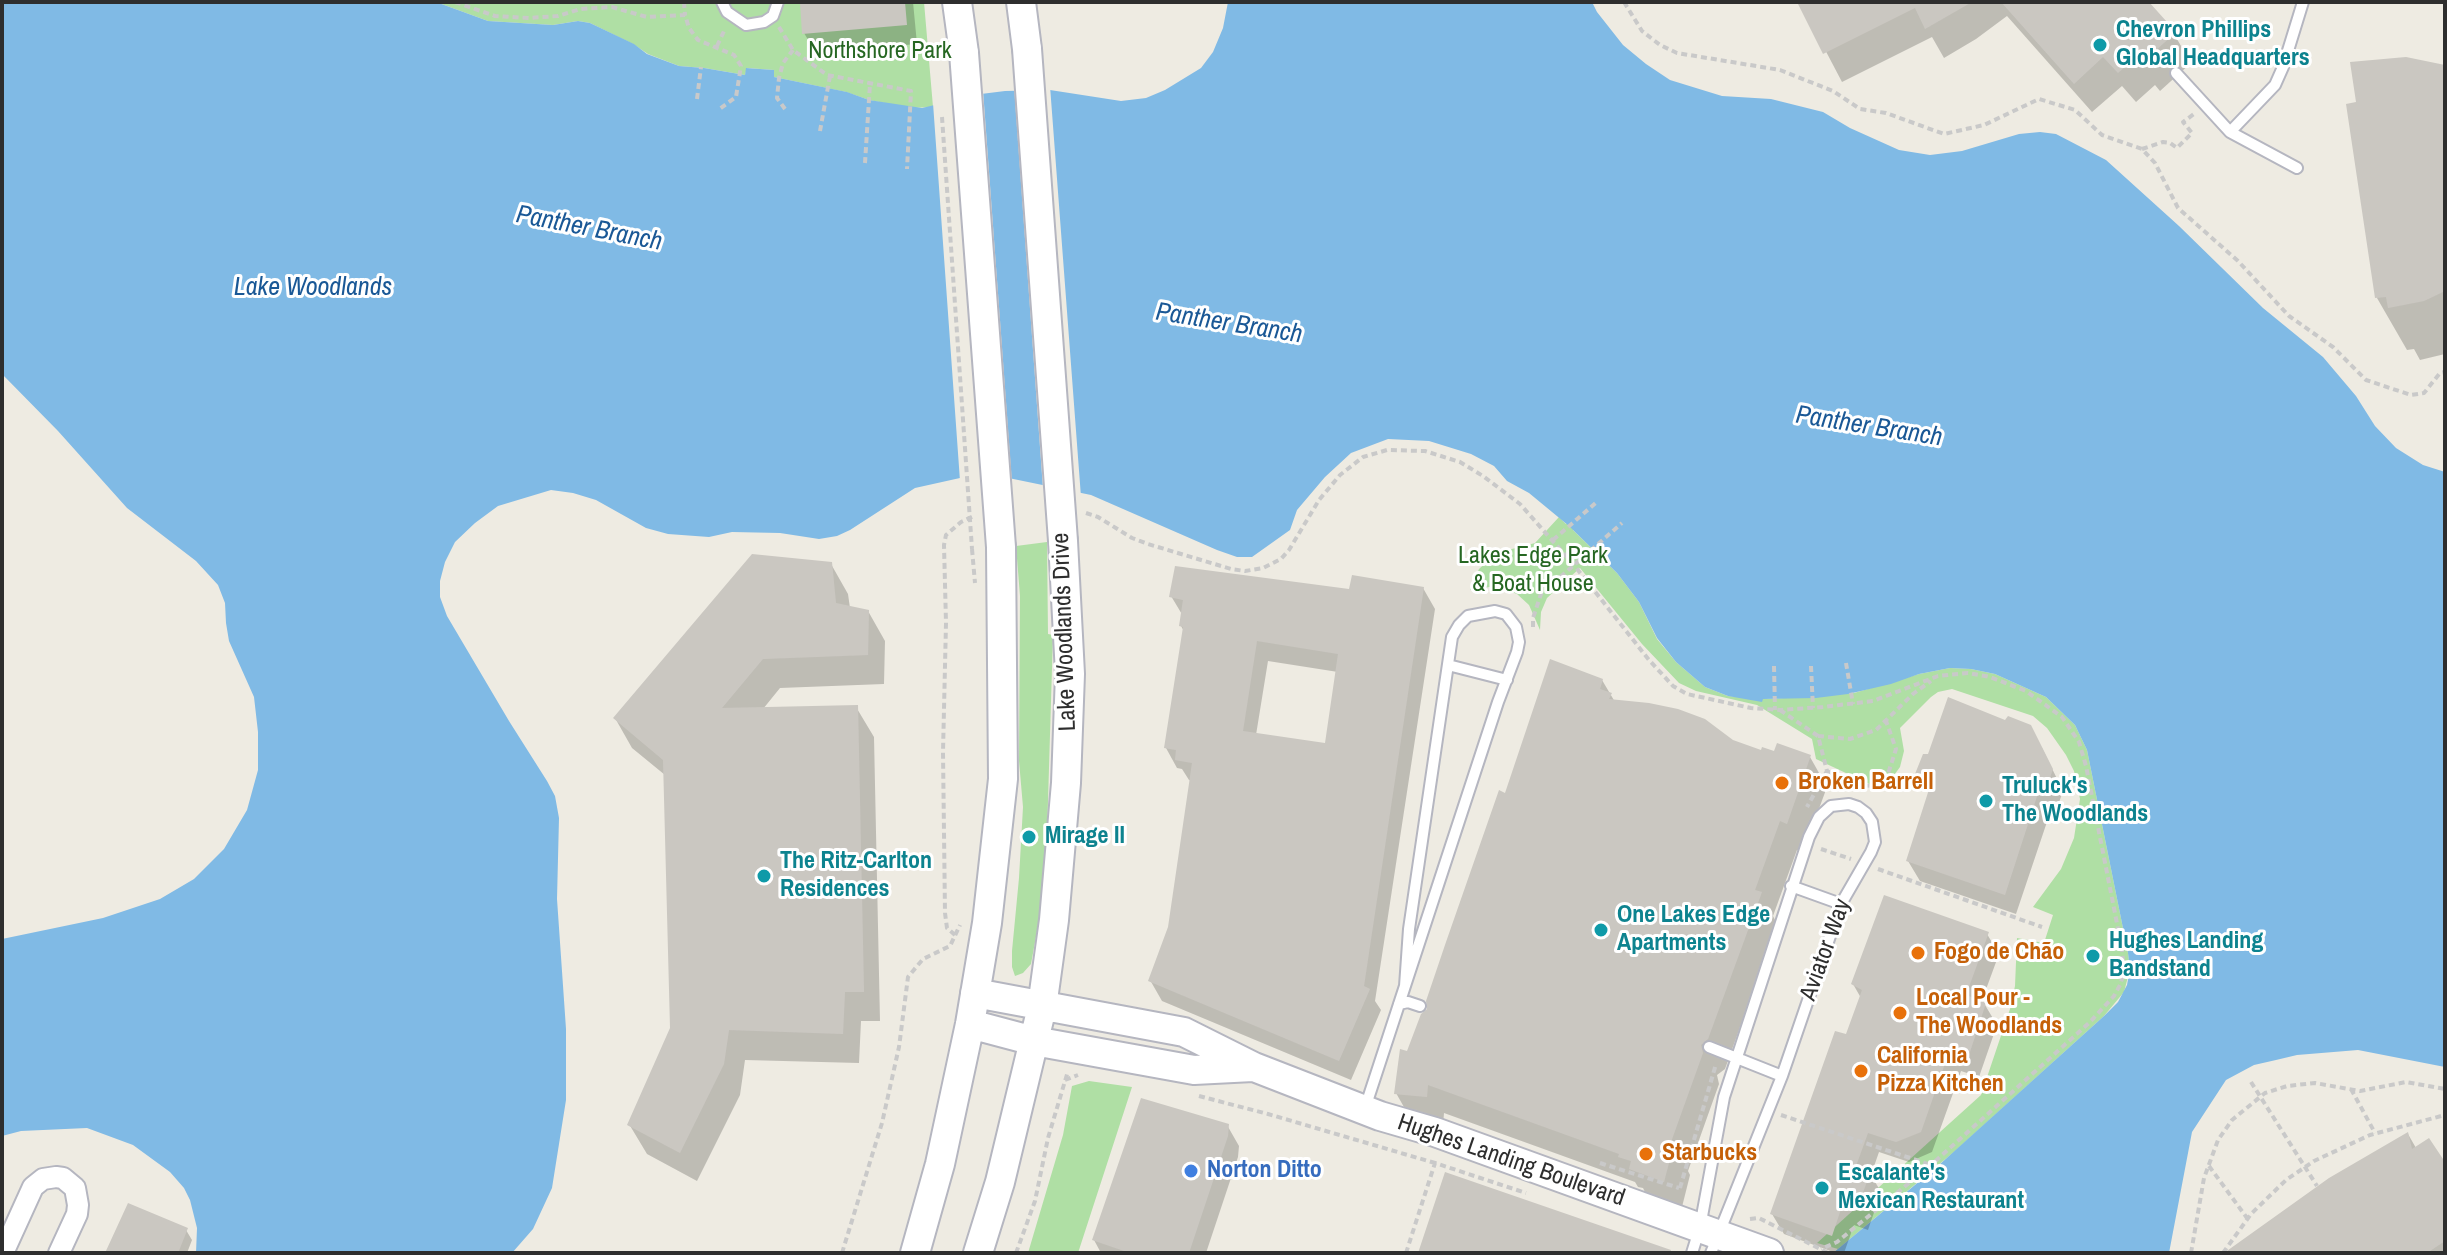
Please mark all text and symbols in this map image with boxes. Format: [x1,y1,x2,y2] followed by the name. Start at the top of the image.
[2116,17,2310,73] place label: Chevron Phillips Global Headquarters
[2091,36,2109,54] marker: Chevron Phillips Global Headquarters
[808,38,952,66] park label: Northshore Park
[513,200,665,258] water label: Panther Branch
[234,272,392,304] water label: Lake Woodlands
[1153,297,1305,351] water label: Panther Branch
[1793,400,1945,454] water label: Panther Branch
[1047,532,1083,732] street label: Lake Woodlands Drive
[1458,543,1608,599] park label: Lakes Edge Park & Boat House
[1798,769,1934,797] place label: Broken Barrell
[2002,773,2148,829] place label: Truluck's The Woodlands
[1773,774,1791,792] marker: Broken Barrell
[1977,792,1995,810] marker: Truluck's The Woodlands
[1045,823,1125,851] place label: Mirage II
[1020,828,1038,846] marker: Mirage II
[780,848,932,904] place label: The Ritz-Carlton Residences
[755,867,773,885] marker: The Ritz-Carlton Residences
[1794,895,1858,1005] street label: Aviator Way
[1617,902,1770,958] place label: One Lakes Edge Apartments
[1592,921,1610,939] marker: One Lakes Edge Apartments
[2109,928,2263,984] place label: Hughes Landing Bandstand
[1934,939,2064,967] place label: Fogo de Chão
[1909,944,1927,962] marker: Fogo de Chão
[2084,947,2102,965] marker: Hughes Landing Bandstand
[1916,985,2062,1041] place label: Local Pour - The Woodlands
[1891,1004,1909,1022] marker: Local Pour - The Woodlands
[1877,1043,2004,1099] place label: California Pizza Kitchen
[1852,1062,1870,1080] marker: California Pizza Kitchen
[1394,1109,1628,1213] street label: Hughes Landing Boulevard
[1662,1140,1757,1168] place label: Starbucks
[1637,1145,1655,1163] marker: Starbucks
[1207,1157,1322,1185] place label: Norton Ditto
[1838,1160,2024,1216] place label: Escalante's Mexican Restaurant
[1182,1162,1200,1180] marker: Norton Ditto
[1813,1179,1831,1197] marker: Escalante's Mexican Restaurant

